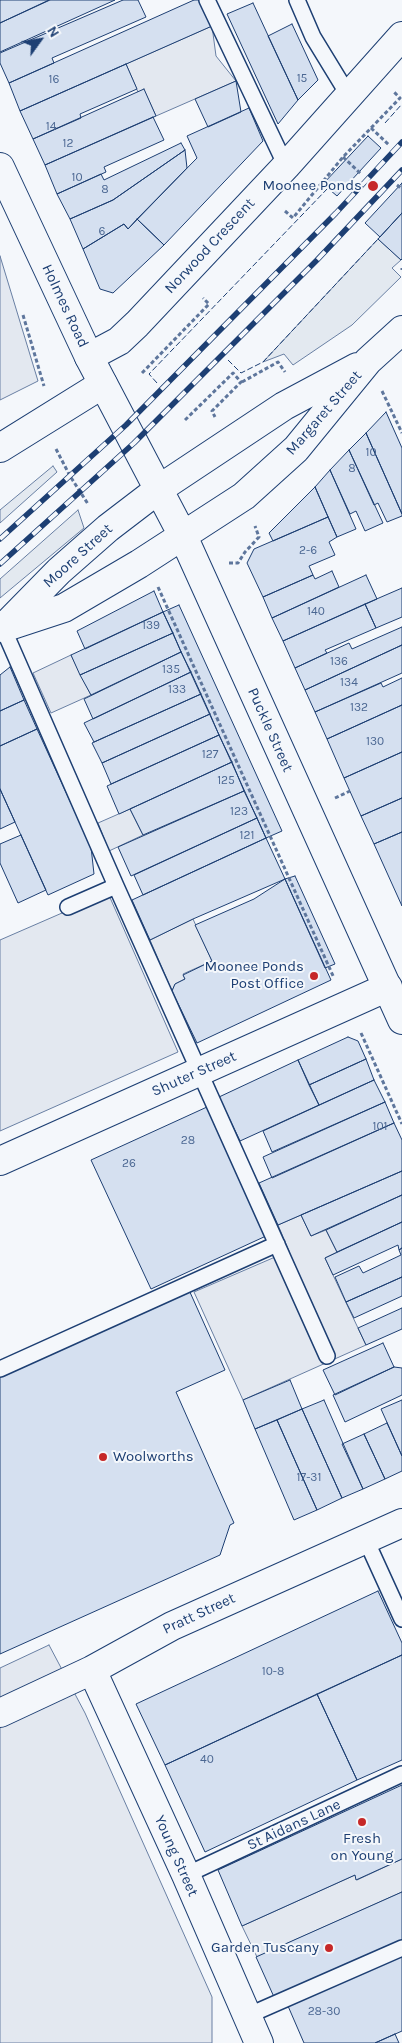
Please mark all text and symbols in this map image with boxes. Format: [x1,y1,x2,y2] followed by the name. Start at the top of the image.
[15,15,65,65] north arrow
[43,23,63,41] text: N
[297,72,307,86] house number: 15
[49,73,59,87] house number: 16
[46,120,56,134] house number: 14
[63,137,73,151] house number: 12
[71,171,83,185] house number: 10
[263,177,362,195] place label: Moonee Ponds
[366,179,380,193] marker: Moonee Ponds
[101,183,109,197] house number: 8
[161,195,259,297] street label: Norwood Crescent
[99,225,105,239] house number: 6
[38,261,92,351] street label: Holmes Road
[282,367,366,459] street label: Margaret Street
[365,446,377,460] house number: 10
[348,462,356,476] house number: 8
[40,520,116,592] street label: Moore Street
[299,544,317,558] house number: 2-6
[307,605,325,619] house number: 140
[142,619,160,633] house number: 139
[330,655,348,669] house number: 136
[162,663,180,677] house number: 135
[340,676,358,690] house number: 134
[168,683,186,697] house number: 133
[243,685,297,775] street label: Puckle Street
[350,701,368,715] house number: 132
[366,735,384,749] house number: 130
[202,748,218,762] house number: 127
[217,774,235,788] house number: 125
[230,805,248,819] house number: 123
[240,829,254,843] house number: 121
[205,958,304,993] place label: Moonee Ponds Post Office
[308,970,320,982] marker: Moonee Ponds Post Office
[149,1047,239,1101] street label: Shuter Street
[372,1120,388,1134] house number: 101
[181,1134,195,1148] house number: 28
[122,1157,136,1171] house number: 26
[113,1448,194,1466] place label: Woolworths
[97,1451,109,1463] marker: Woolworths
[297,1471,321,1485] house number: 17-31
[160,1589,238,1639] street label: Pratt Street
[262,1665,284,1679] house number: 10-8
[200,1753,214,1767] house number: 40
[244,1795,344,1855] street label: St Aidans Lane
[150,1813,202,1899] street label: Young Street
[356,1816,368,1828] marker: Fresh on Young
[331,1830,393,1865] place label: Fresh on Young
[211,1939,319,1957] place label: Garden Tuscany
[323,1942,335,1954] marker: Garden Tuscany
[308,2005,340,2019] house number: 28-30

